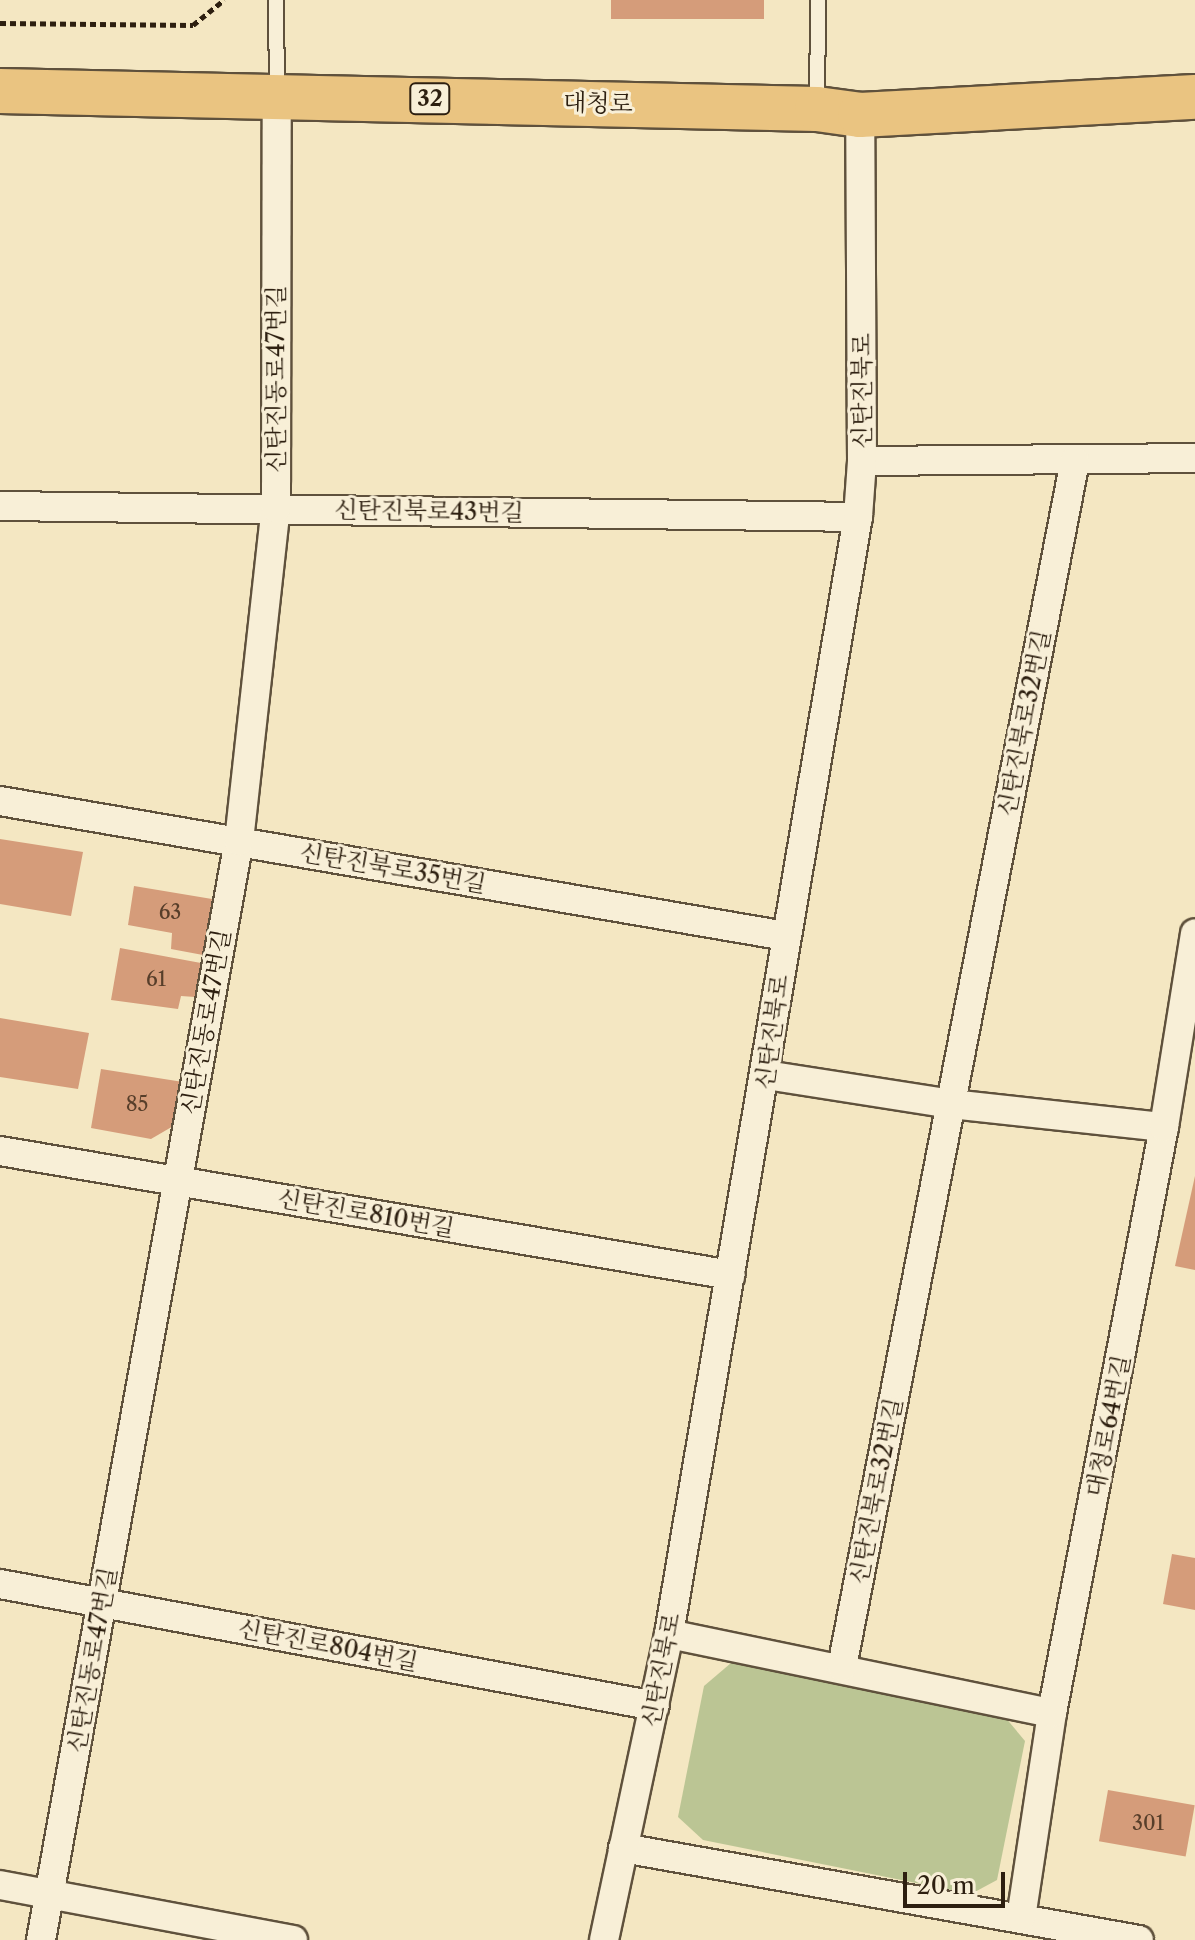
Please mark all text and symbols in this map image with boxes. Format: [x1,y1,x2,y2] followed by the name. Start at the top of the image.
[408,81,452,117] road number: 32
[563,88,633,118] street label: 대청로
[262,285,290,473] street label: 신탄진동로47번길
[848,333,876,449] street label: 신탄진북로
[334,495,524,527] street label: 신탄진북로43번길
[992,627,1056,819] street label: 신탄진북로32번길
[298,837,488,899] street label: 신탄진북로35번길
[159,900,181,924] house number: 63
[175,927,237,1117] street label: 신탄진동로47번길
[146,967,166,991] house number: 61
[750,973,794,1091] street label: 신탄진북로
[126,1092,148,1116] house number: 85
[276,1183,456,1243] street label: 신탄진로810번길
[1080,1353,1136,1499] street label: 대청로64번길
[844,1395,908,1587] street label: 신탄진북로32번길
[61,1565,123,1755] street label: 신탄진동로47번길
[636,1610,686,1730] street label: 신탄진북로
[236,1613,420,1677] street label: 신탄진로804번길
[1132,1811,1164,1835] house number: 301
[907,1856,1009,1906] scale bar
[917,1871,975,1900] text: 20 m

